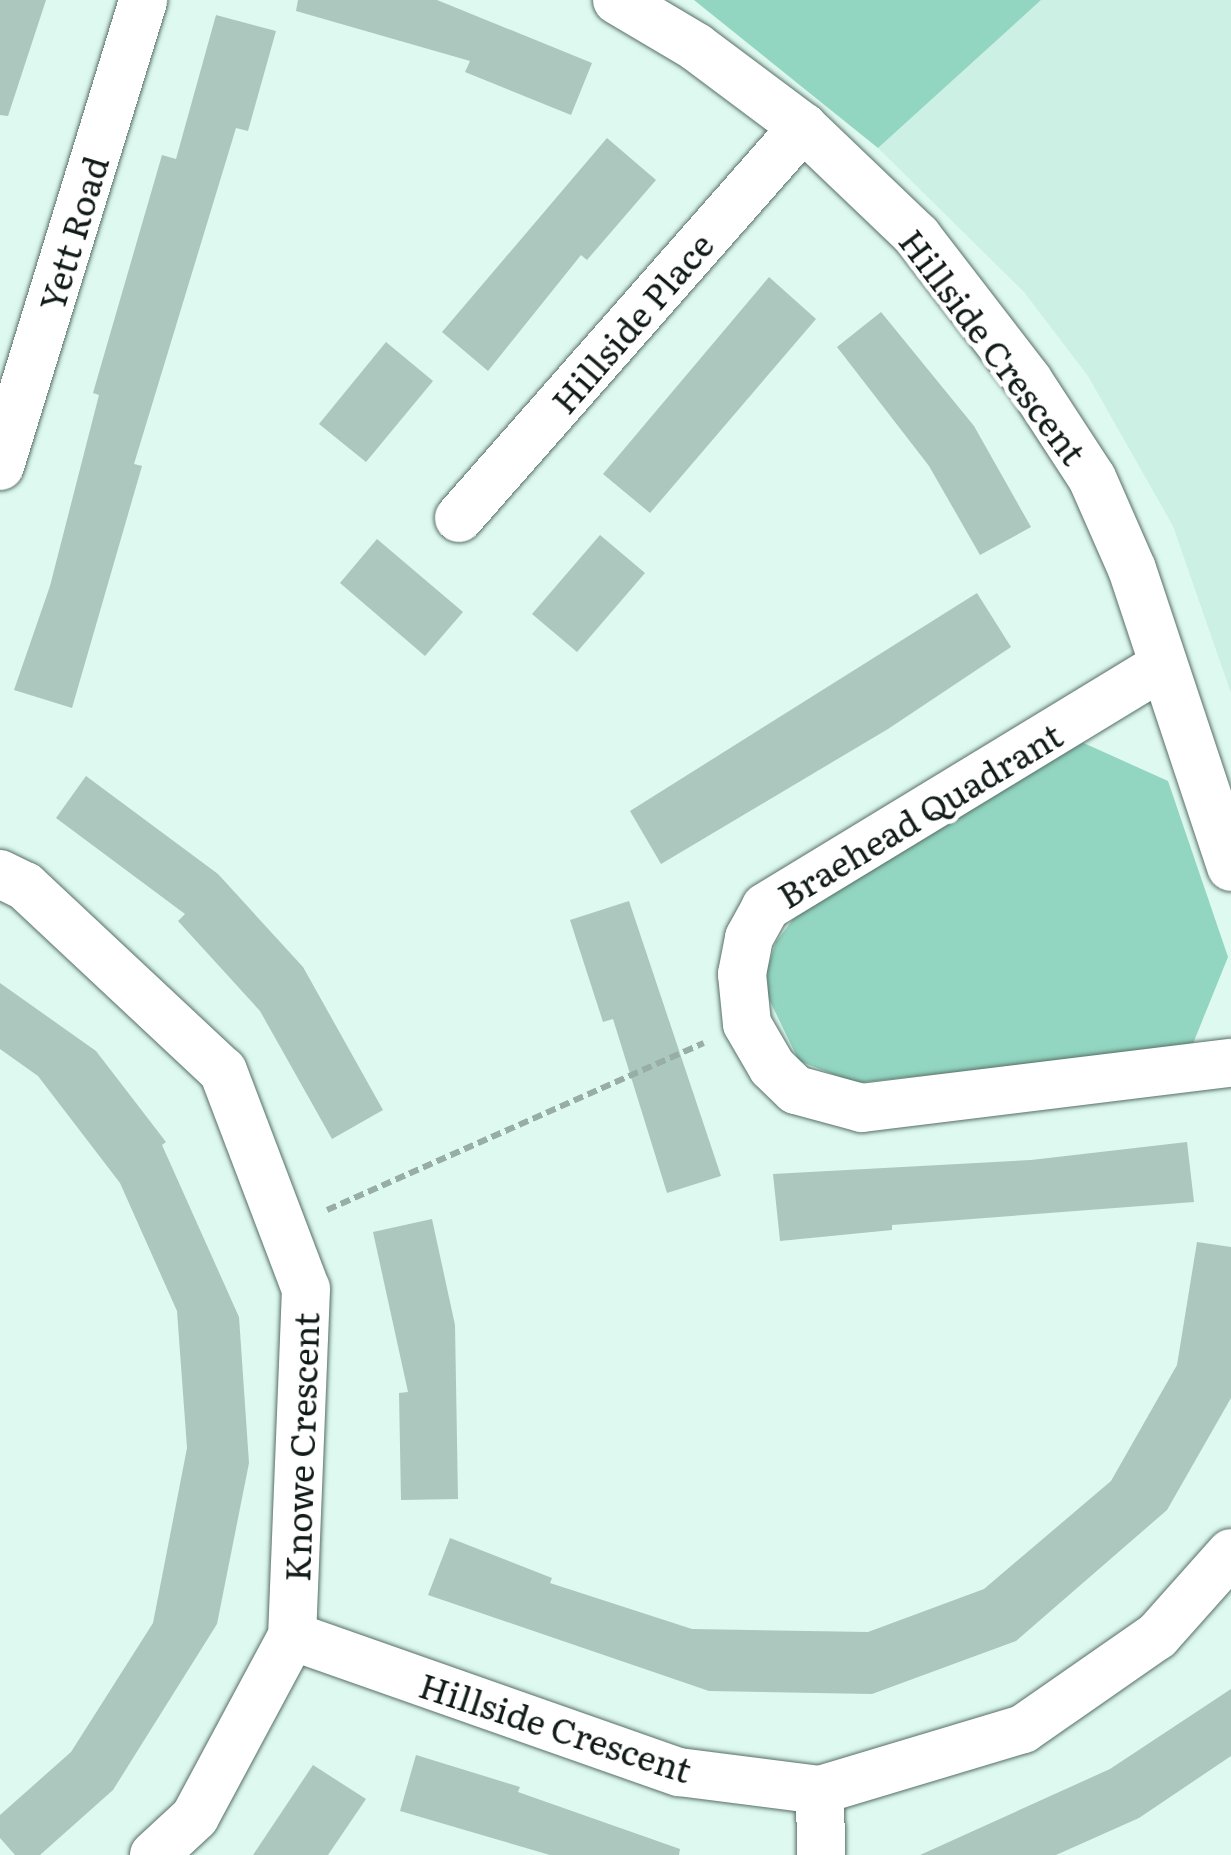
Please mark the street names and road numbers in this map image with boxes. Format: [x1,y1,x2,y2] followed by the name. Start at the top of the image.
[29,151,115,315] street label: Yett Road
[892,220,1096,472] street label: Hillside Crescent
[541,223,721,421] street label: Hillside Place
[769,713,1069,915] street label: Braehead Quadrant
[274,1311,326,1583] street label: Knowe Crescent
[415,1662,697,1790] street label: Hillside Crescent

